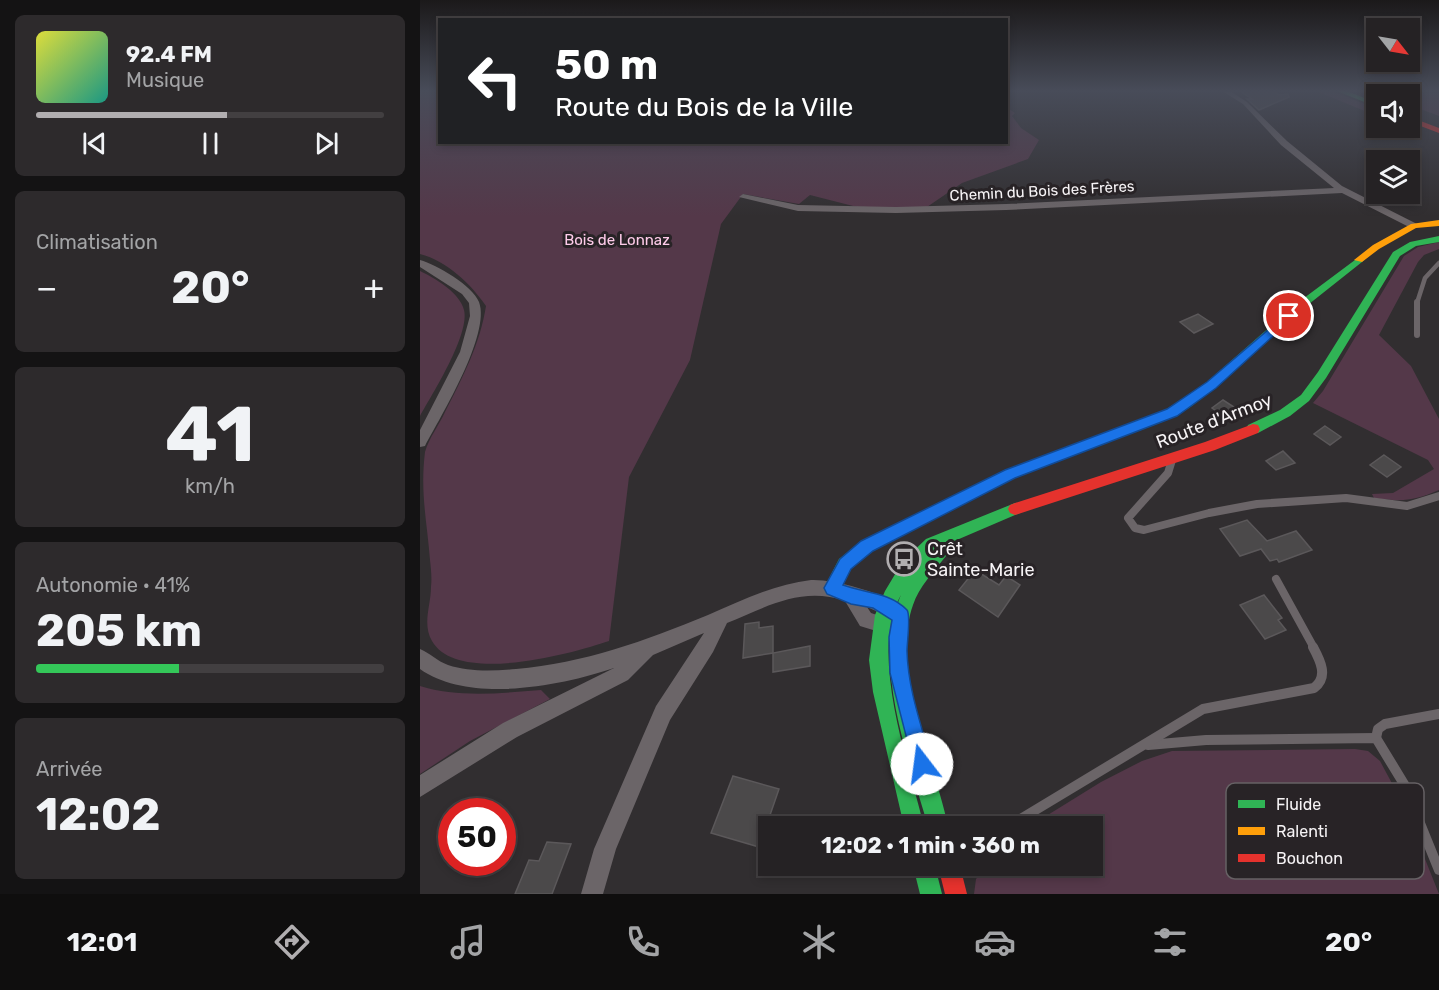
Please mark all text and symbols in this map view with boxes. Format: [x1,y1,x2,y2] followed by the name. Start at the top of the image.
[1366,18,1420,72] north arrow
[1366,18,1420,204] map controls
[555,40,658,90] text: 50 m
[126,41,212,68] text: 92.4 FM
[456,42,534,120] icon: left
[126,68,204,92] text: Musique
[1366,84,1420,138] button: sound
[555,91,853,123] text: Route du Bois de la Ville
[78,127,111,160] icon: previous
[194,127,227,160] icon: pause
[310,127,343,160] icon: next
[1366,150,1420,204] button: layers
[949,177,1135,205] street label: Chemin du Bois des Frères
[36,230,158,254] text: Climatisation
[564,231,670,249] park label: Bois de Lonnaz
[171,261,250,314] text: 20°
[36,268,57,307] text: −
[363,268,384,307] text: +
[1263,290,1314,341] pin
[1272,299,1305,332] icon: arrive
[165,388,255,481] text: 41
[1153,389,1275,453] street label: Route d'Armoy
[185,474,235,498] text: km/h
[927,538,1034,581] place label: Crêt Sainte-Marie
[886,541,922,577] bus stop icon: Crêt Sainte-Marie
[36,573,190,597] text: Autonomie · 41%
[36,604,202,657] text: 205 km
[890,732,954,796] position arrow
[36,757,103,781] text: Arrivée
[1226,783,1424,879] legend
[36,788,161,841] text: 12:02
[1276,795,1321,814] text: Fluide
[438,798,516,876] speed limit sign: 50
[1276,822,1328,841] text: Ralenti
[821,832,1040,859] text: 12:02 · 1 min · 360 m
[1276,849,1343,868] text: Bouchon
[271,921,313,963] icon: directions
[447,921,489,963] icon: music
[622,921,664,963] icon: phone
[798,921,840,963] icon: climate
[974,921,1016,963] icon: car
[1149,921,1191,963] icon: filters
[67,926,137,958] text: 12:01
[1325,926,1372,958] text: 20°

